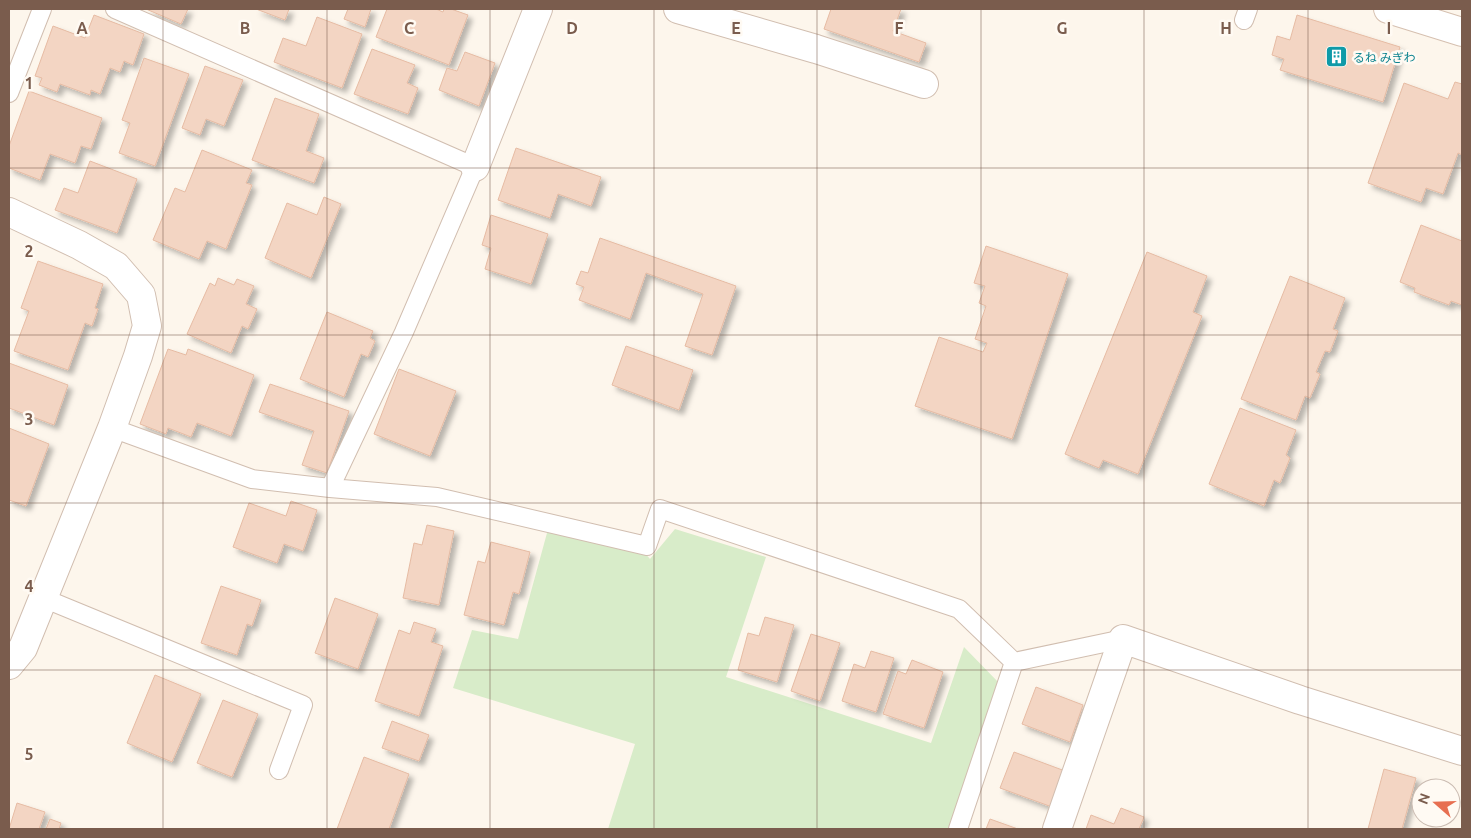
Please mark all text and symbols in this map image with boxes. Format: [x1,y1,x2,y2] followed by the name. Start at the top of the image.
[76,19,88,37] text: A
[240,19,250,37] text: B
[404,19,414,37] text: C
[566,19,578,37] text: D
[731,19,741,37] text: E
[895,19,904,37] text: F
[1056,19,1068,37] text: G
[1220,19,1232,37] text: H
[1387,19,1391,37] text: I
[1325,45,1349,69] building icon: るね みぎわ
[1353,51,1416,64] place label: るね みぎわ
[24,74,34,92] text: 1
[24,242,34,260] text: 2
[24,410,34,428] text: 3
[24,577,34,595] text: 4
[24,745,34,763] text: 5
[1411,778,1461,828] north arrow
[1414,791,1433,806] text: N

